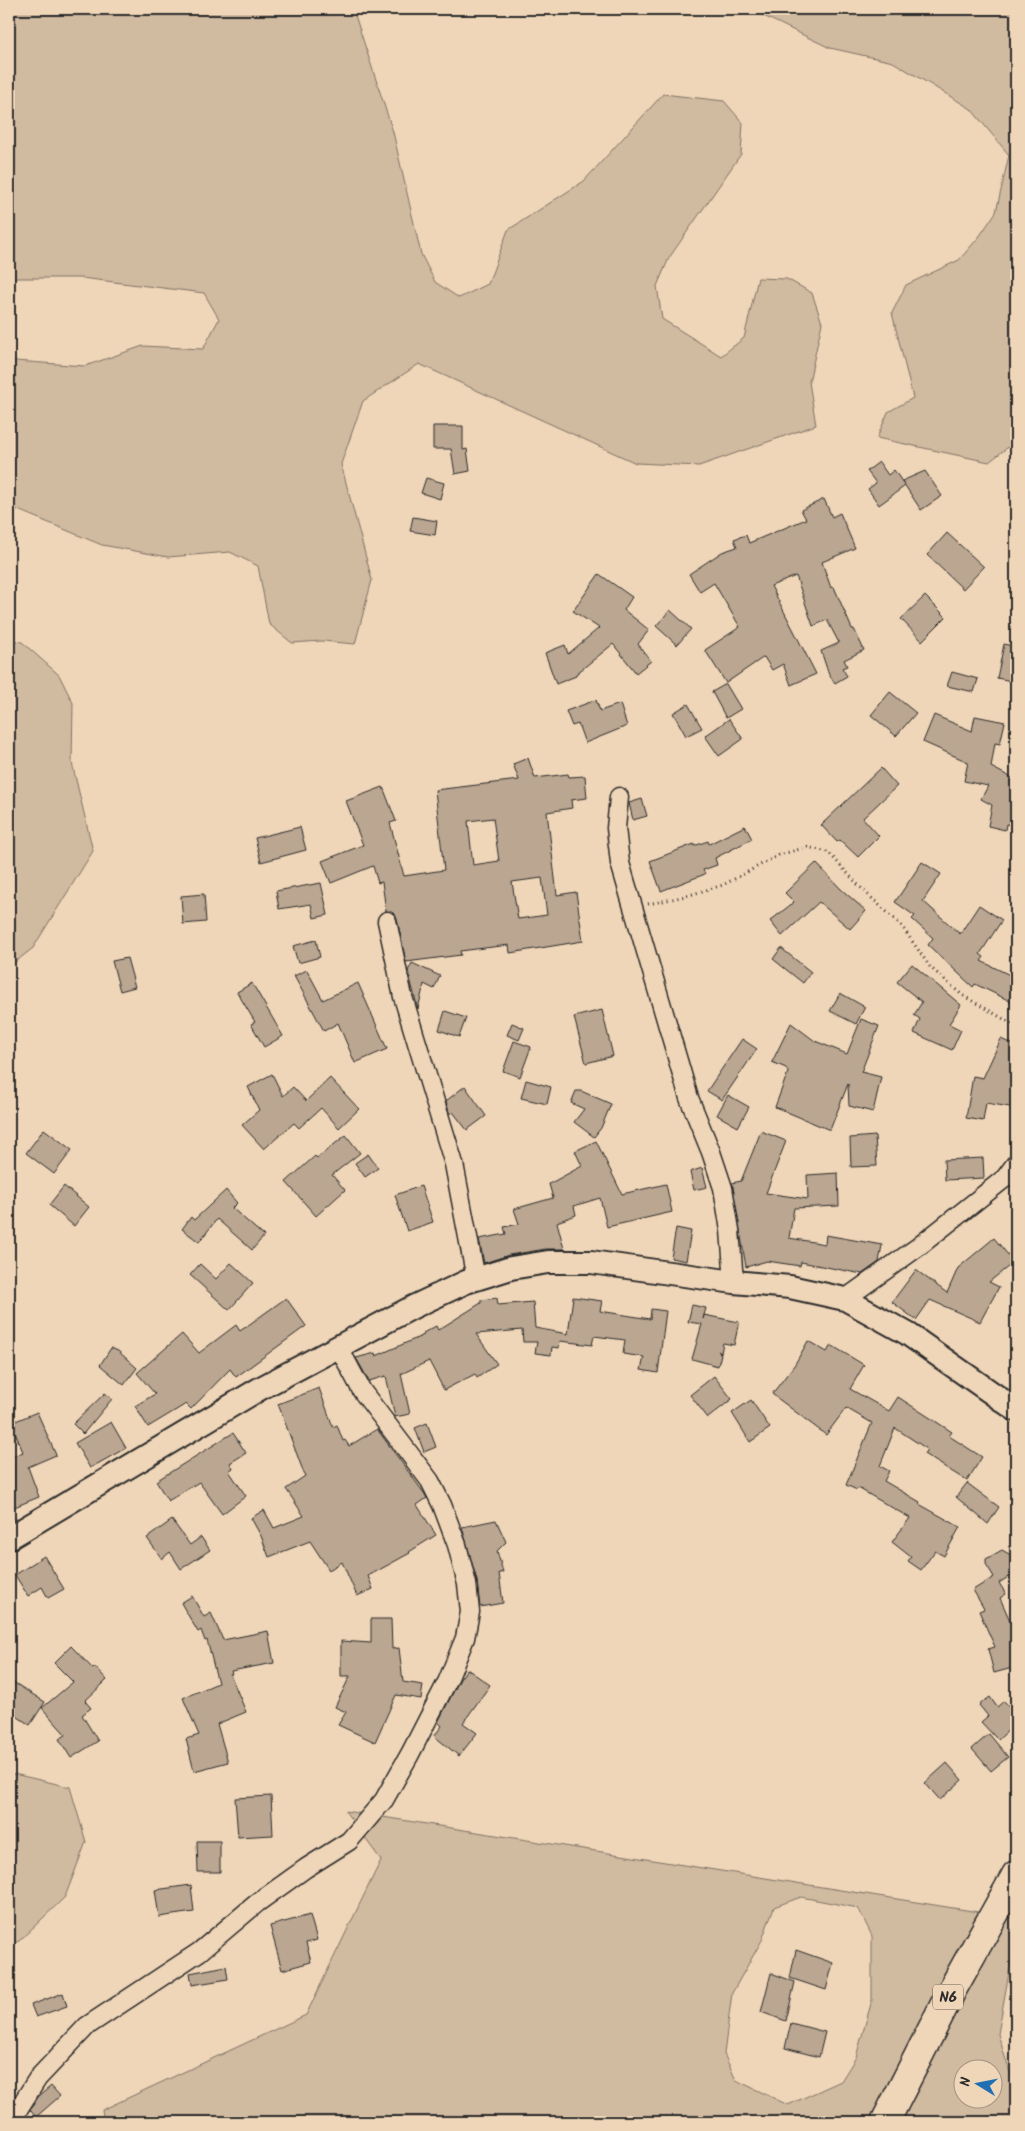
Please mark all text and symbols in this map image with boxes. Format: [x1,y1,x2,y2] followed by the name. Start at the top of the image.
[933,1984,963,2010] road number: N6
[952,2058,1002,2108] north arrow
[955,2075,978,2088] text: N

